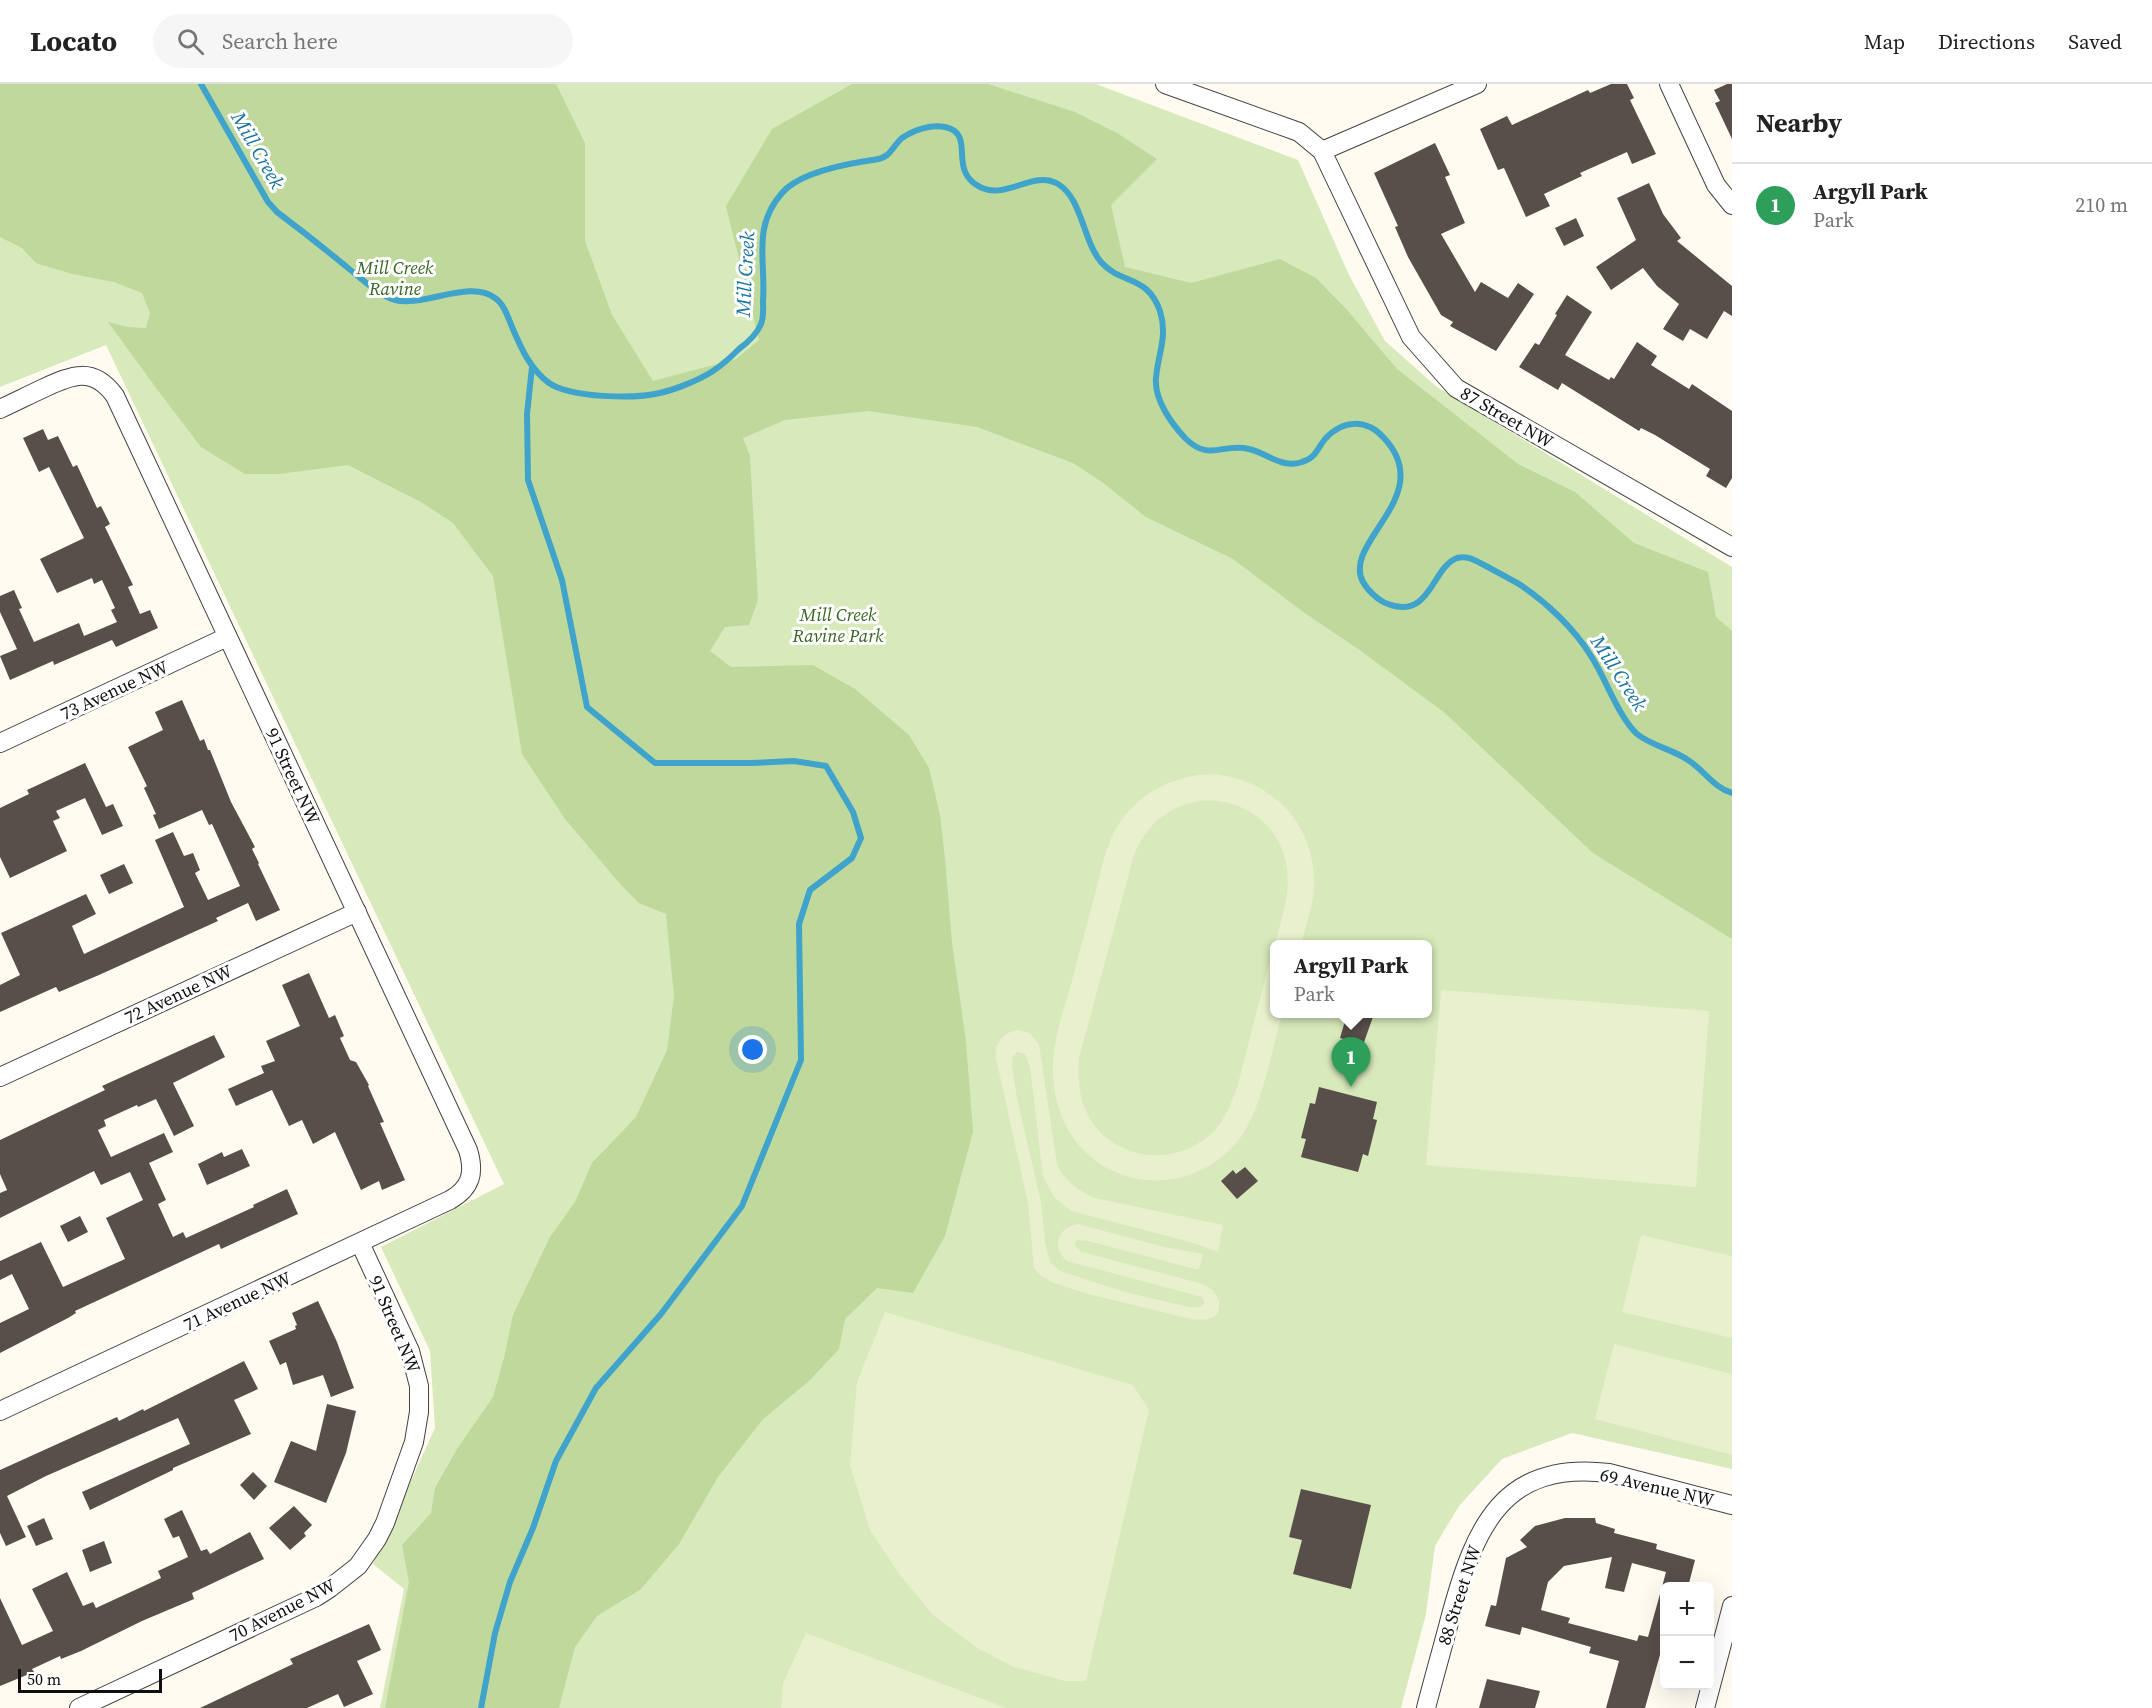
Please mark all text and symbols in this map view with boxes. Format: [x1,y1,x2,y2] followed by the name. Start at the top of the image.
[153,14,573,68] search box
[30,22,117,60] text: Locato
[174,25,207,58] icon: search
[222,26,338,56] text: Search here
[1864,27,1905,56] text: Map
[1938,27,2035,56] text: Directions
[2068,27,2122,56] text: Saved
[224,105,292,194] water label: Mill Creek
[1756,105,1842,141] text: Nearby
[1813,176,1928,206] text: Argyll Park
[1770,191,1781,219] text: 1
[2075,191,2128,219] text: 210 m
[1813,206,1854,234] text: Park
[729,230,761,318] water label: Mill Creek
[356,255,434,301] park label: Mill Creek Ravine
[1456,380,1559,454] street label: 87 Street NW
[792,602,884,648] park label: Mill Creek Ravine Park
[1584,629,1654,717] water label: Mill Creek
[56,654,172,726] street label: 73 Avenue NW
[260,724,326,829] street label: 91 Street NW
[1270,940,1432,1018] popup
[1294,950,1408,980] text: Argyll Park
[120,958,236,1030] street label: 72 Avenue NW
[1294,980,1335,1008] text: Park
[738,1035,767,1064] your location
[1332,1038,1370,1087] pin: 1
[179,1265,295,1337] street label: 71 Avenue NW
[363,1271,427,1377] street label: 91 Street NW
[1598,1462,1717,1512] street label: 69 Avenue NW
[1431,1541,1487,1648] street label: 88 Street NW
[225,1572,340,1647] street label: 70 Avenue NW
[1660,1582,1714,1690] map controls
[1660,1582,1714,1636] button: +
[1660,1636,1714,1690] button: −
[18,1666,162,1694] scale bar
[27,1668,61,1690] text: 50 m

